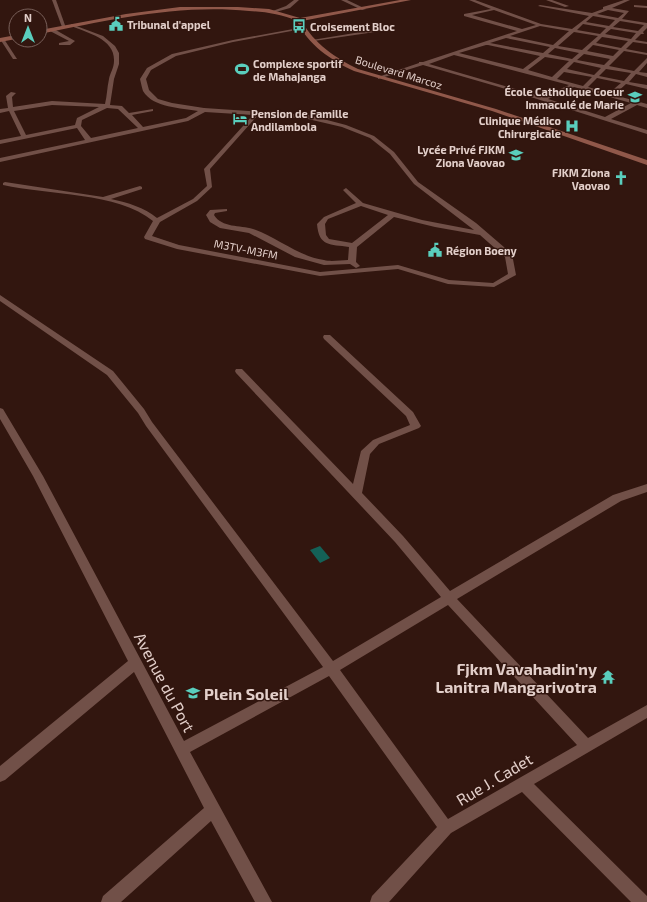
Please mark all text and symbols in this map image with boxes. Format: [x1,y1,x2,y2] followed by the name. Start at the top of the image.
[8,8,48,48] north arrow
[24,11,32,24] text: N
[108,16,124,32] public building icon: Tribunal d'appel
[127,18,211,31] place label: Tribunal d'appel
[291,18,307,34] bus stop icon: Croisement Bloc
[310,20,395,33] place label: Croisement Bloc
[354,53,445,92] street label: Boulevard Marcoz
[253,57,343,84] place label: Complexe sportif de Mahajanga
[234,61,250,77] sports icon: Complexe sportif de Mahajanga
[504,84,624,111] place label: École Catholique Coeur Immaculé de Marie
[627,89,643,105] school or university icon: École Catholique Coeur Immaculé de Marie
[251,107,348,133] place label: Pension de Famille Andilambola
[232,111,248,127] hotel icon: Pension de Famille Andilambola
[479,114,561,140] place label: Clinique Médico Chirurgicale
[564,118,580,134] hospital icon: Clinique Médico Chirurgicale
[417,143,506,169] place label: Lycée Privé FJKM Ziona Vaovao
[508,147,524,163] school or university icon: Lycée Privé FJKM Ziona Vaovao
[552,166,611,192] place label: FJKM Ziona Vaovao
[613,170,629,186] church icon: FJKM Ziona Vaovao
[213,236,279,262] street label: M3TV-M3FM
[427,242,443,258] public building icon: Région Boeny
[446,244,518,258] place label: Région Boeny
[131,629,199,735] street label: Avenue du Port
[436,659,597,696] place label: Fjkm Vavahadin'ny Lanitra Mangarivotra
[600,669,616,685] temple icon: Fjkm Vavahadin'ny Lanitra Mangarivotra
[204,684,289,703] place label: Plein Soleil
[185,685,201,701] school or university icon: Plein Soleil
[453,749,535,809] street label: Rue J. Cadet

